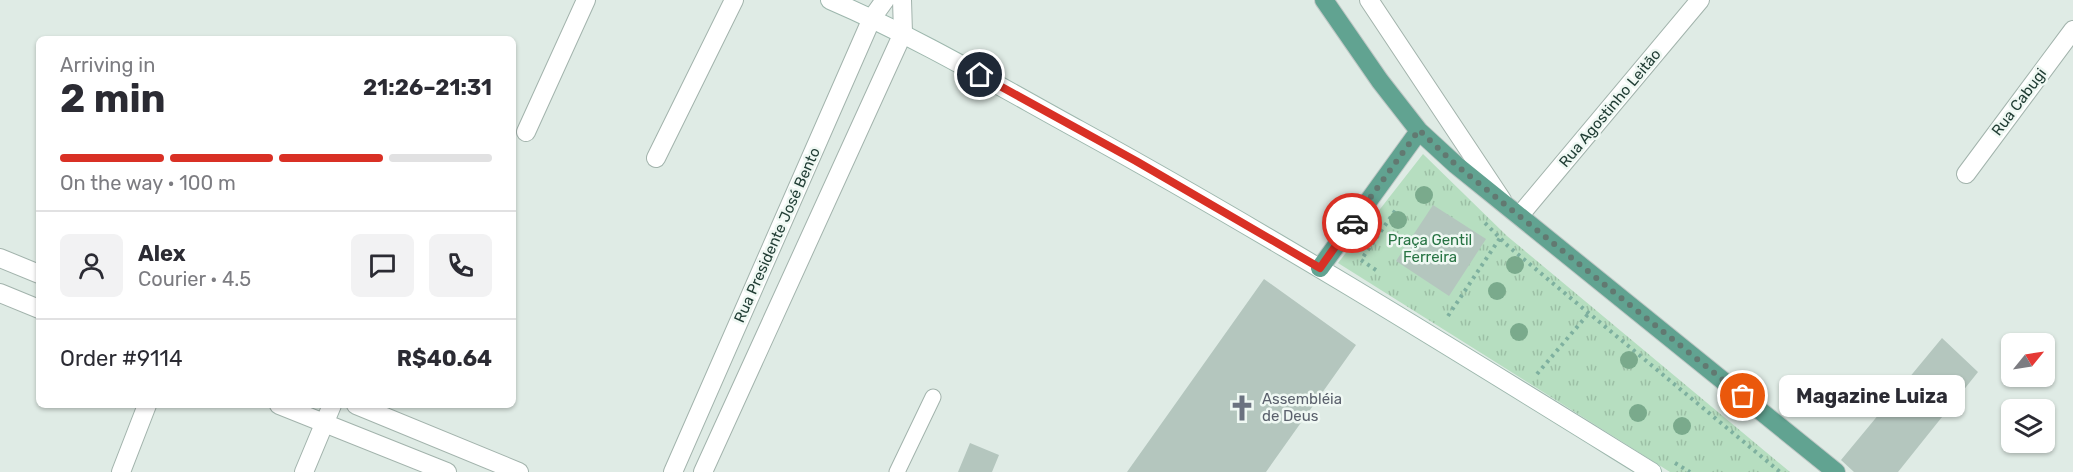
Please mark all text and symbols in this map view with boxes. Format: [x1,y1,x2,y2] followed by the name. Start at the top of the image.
[1555,45,1665,171] street label: Rua Agostinho Leitão
[954,49,1005,100] pin
[60,53,155,77] text: Arriving in
[963,58,996,91] icon: home
[1988,65,2050,139] street label: Rua Cabugi
[363,74,492,101] text: 21:26–21:31
[60,76,166,122] text: 2 min
[730,145,824,325] street label: Rua Presidente José Bento
[60,171,236,195] text: On the way · 100 m
[1322,193,1382,253] courier
[1336,207,1369,240] icon: car
[1388,231,1472,266] park label: Praça Gentil Ferreira
[60,234,123,297] button: person
[351,234,414,297] button: chat
[429,234,492,297] button: phone
[138,240,186,267] text: Alex
[138,267,251,291] text: Courier · 4.5
[2001,333,2055,387] north arrow
[2001,333,2055,453] map controls
[60,345,183,372] text: Order #9114
[397,345,492,372] text: R$40.64
[1717,370,1768,421] pin
[1779,375,1965,417] callout: Magazine Luiza
[1726,379,1759,412] icon: bag
[1796,384,1948,408] text: Magazine Luiza
[1262,390,1342,425] place label: Assembléia de Deus
[1227,393,1257,423] church icon: Assembléia de Deus
[2001,399,2055,453] button: layers

